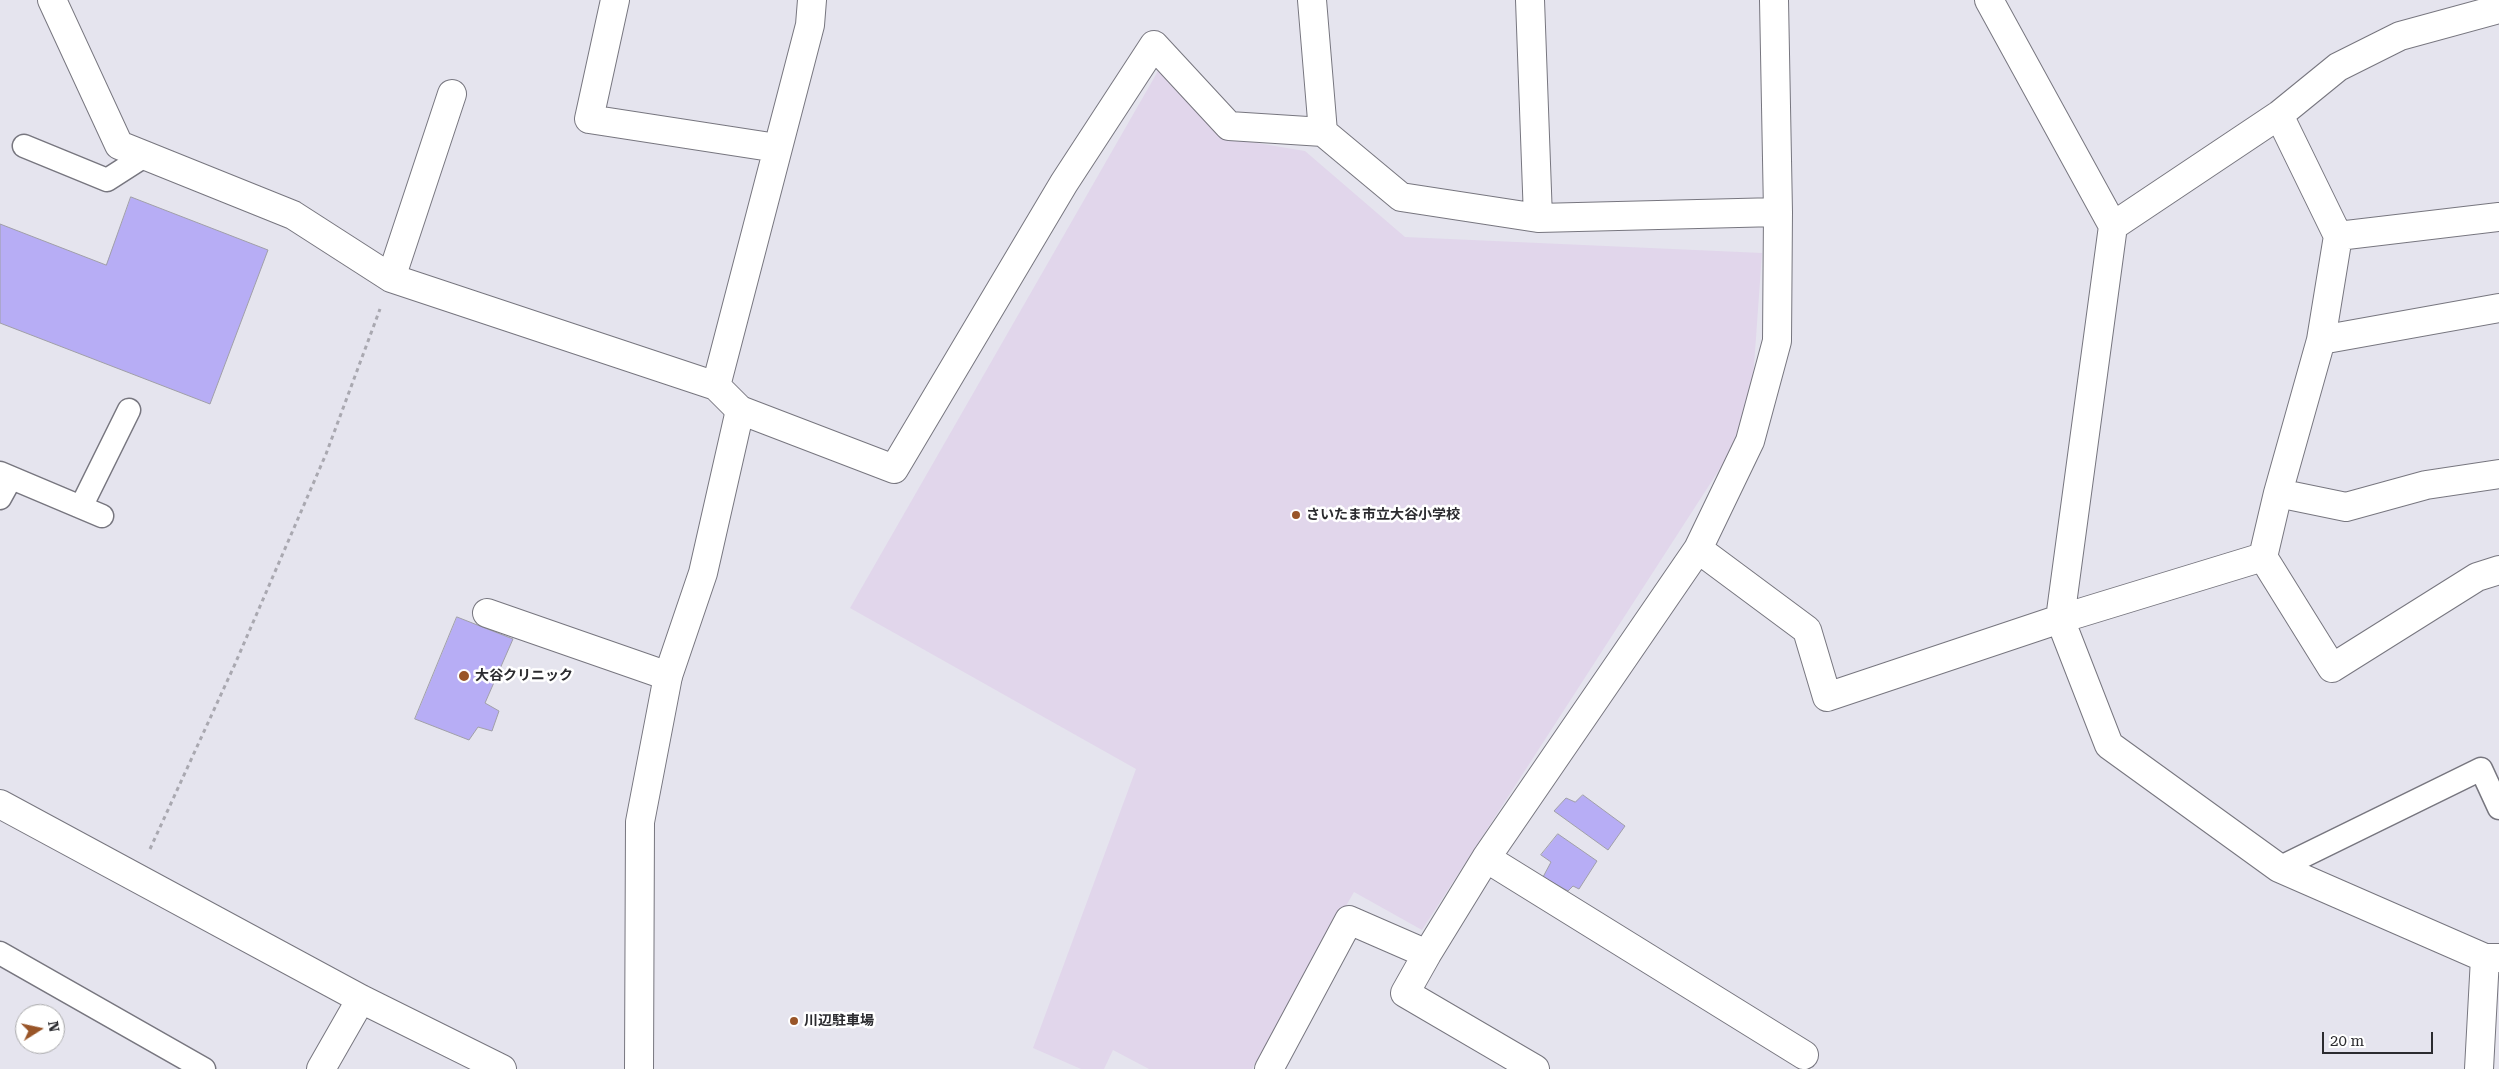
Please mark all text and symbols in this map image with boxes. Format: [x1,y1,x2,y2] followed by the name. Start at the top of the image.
[1306,507,1460,523] place label: さいたま市立大谷小学校
[1290,509,1302,521] marker: さいたま市立大谷小学校
[475,668,573,684] place label: 大谷クリニック
[457,669,471,683] marker: 大谷クリニック
[15,1004,65,1054] north arrow
[804,1013,874,1029] place label: 川辺駐車場
[788,1015,800,1027] marker: 川辺駐車場
[45,1020,63,1033] text: N
[2324,1022,2435,1054] scale bar
[2330,1032,2364,1050] text: 20 m

